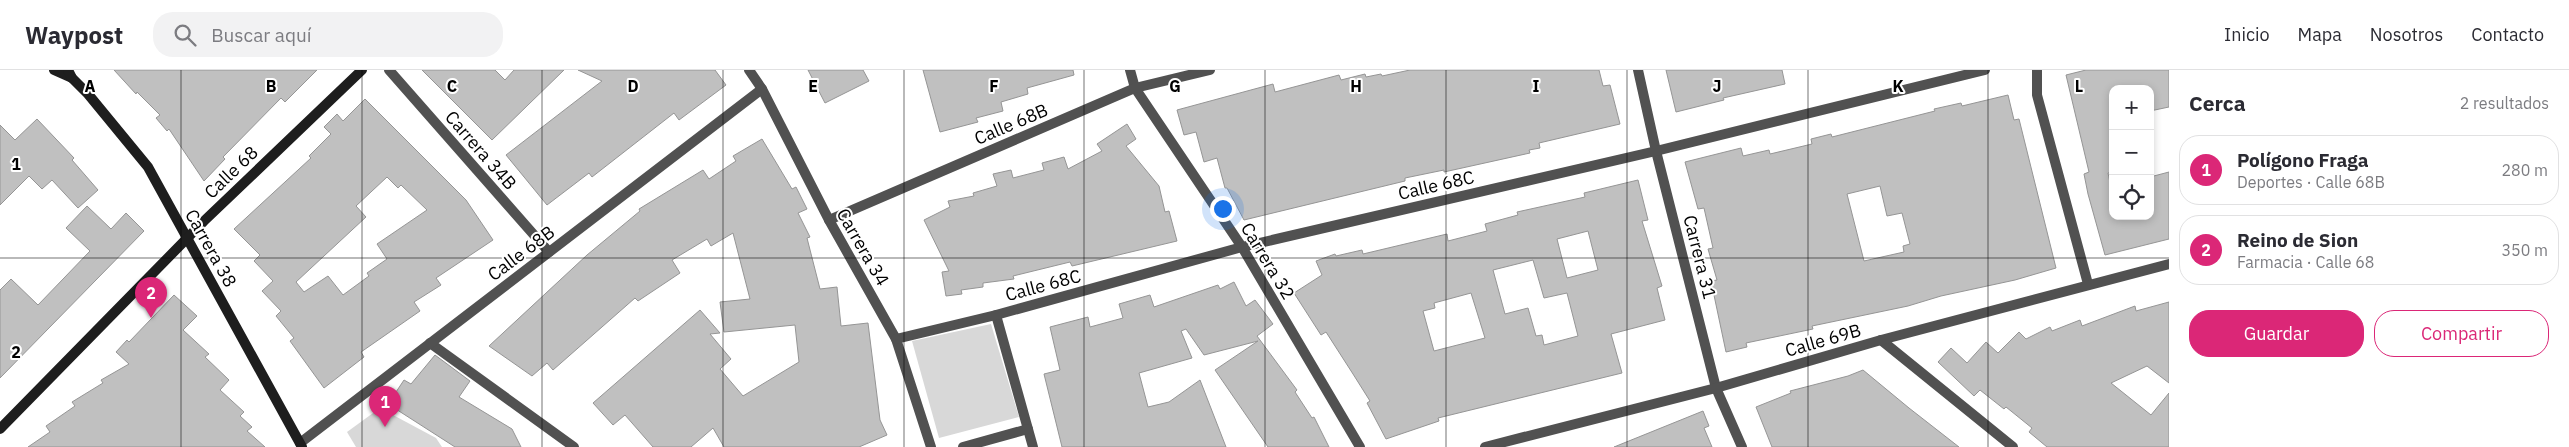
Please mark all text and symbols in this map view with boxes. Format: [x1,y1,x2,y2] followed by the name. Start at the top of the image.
[153,12,503,57] search box
[25,19,123,51] text: Waypost
[171,21,199,49] icon: search
[211,23,311,47] text: Buscar aquí
[2224,23,2270,46] text: Inicio
[2298,23,2342,46] text: Mapa
[2370,23,2443,46] text: Nosotros
[2471,23,2544,46] text: Contacto
[85,76,96,96] text: A
[266,76,277,96] text: B
[447,76,457,96] text: C
[627,76,639,96] text: D
[808,76,818,96] text: E
[989,76,999,96] text: F
[1169,76,1181,96] text: G
[1350,76,1362,96] text: H
[1533,76,1540,96] text: I
[1713,76,1721,96] text: J
[1892,76,1904,96] text: K
[2075,76,2083,96] text: L
[2109,85,2154,220] map controls
[2109,85,2154,130] button: +
[2189,89,2246,117] text: Cerca
[2460,93,2549,113] text: 2 resultados
[971,98,1051,150] street label: Calle 68B
[440,106,522,194] street label: Carrera 34B
[2109,130,2154,175] button: −
[199,141,263,203] street label: Calle 68
[2237,148,2369,172] text: Polígono Fraga
[11,154,21,174] text: 1
[2201,160,2211,180] text: 1
[2501,160,2548,180] text: 280 m
[1396,165,1476,205] street label: Calle 68C
[2237,172,2385,192] text: Deportes · Calle 68B
[2109,175,2154,220] button: locate
[1210,196,1236,222] your location
[832,204,895,290] street label: Carrera 34
[180,205,242,291] street label: Carrera 38
[1678,213,1722,301] street label: Carrera 31
[1236,218,1300,304] street label: Carrera 32
[483,220,559,286] street label: Calle 68B
[2237,228,2358,252] text: Reino de Sion
[2201,240,2211,260] text: 2
[2501,240,2548,260] text: 350 m
[2237,252,2374,272] text: Farmacia · Calle 68
[1003,264,1083,306] street label: Calle 68C
[135,277,167,318] pin: 2
[2189,310,2364,357] button: Guardar
[2374,310,2549,357] button: Compartir
[1782,318,1864,362] street label: Calle 69B
[11,342,21,362] text: 2
[369,386,401,427] pin: 1

